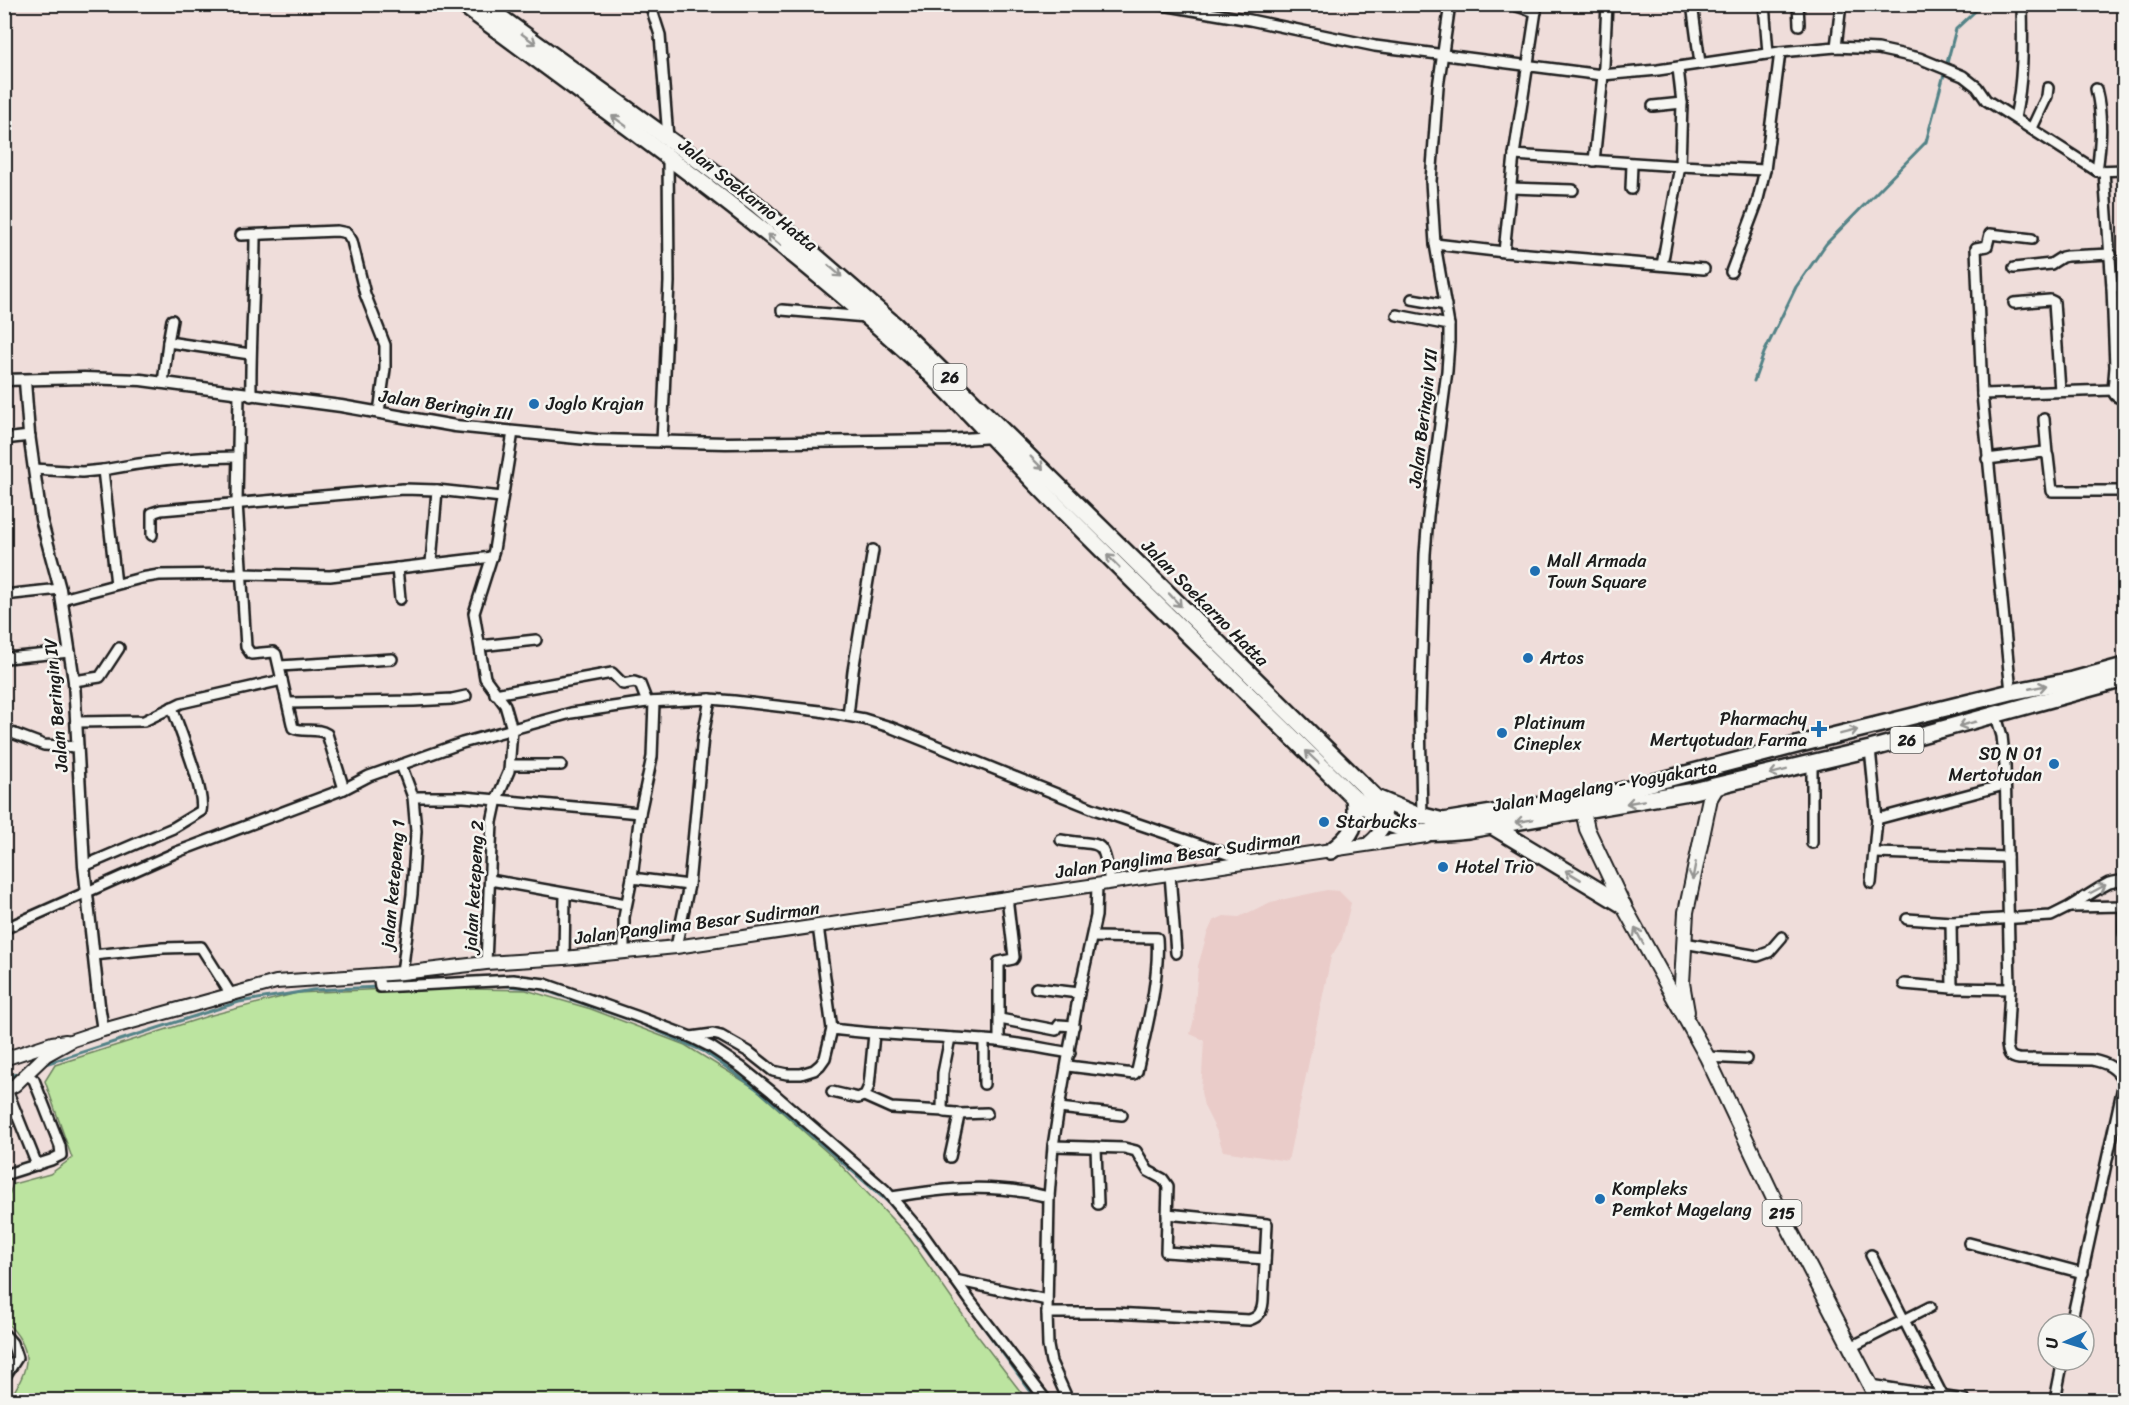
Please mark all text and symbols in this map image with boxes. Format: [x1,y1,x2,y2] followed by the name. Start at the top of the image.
[521,33,537,45] one-way arrow
[611,115,627,128] one-way arrow
[670,129,826,261] street label: Jalan Soekarno Hatta
[767,233,782,247] one-way arrow
[827,264,842,278] one-way arrow
[1398,346,1447,491] street label: Jalan Beringin VII
[934,364,966,390] road number: 26
[376,380,516,430] street label: Jalan Beringin III
[545,388,644,420] place label: Joglo Krajan
[527,397,541,411] marker: Joglo Krajan
[1029,456,1044,471] one-way arrow
[1133,531,1277,675] street label: Jalan Soekarno Hatta
[1547,545,1647,598] place label: Mall Armada Town Square
[1106,554,1121,569] one-way arrow
[1528,564,1542,578] marker: Mall Armada Town Square
[1168,593,1182,608] one-way arrow
[34,636,78,774] street label: Jalan Beringin IV
[1539,642,1584,674] place label: Artos
[1521,651,1535,665] marker: Artos
[2028,681,2048,692] one-way arrow
[1650,703,1808,756] place label: Pharmachy Mertyotudan Farma
[1514,707,1585,760] place label: Platinum Cineplex
[1958,718,1977,730] one-way arrow
[1812,722,1826,736] marker: Pharmachy Mertyotudan Farma
[1495,726,1509,740] marker: Platinum Cineplex
[1839,726,1858,738] one-way arrow
[1890,727,1924,753] road number: 26
[1949,738,2042,791] place label: SD N 01 Mertotudan
[1305,750,1320,764] one-way arrow
[1489,751,1720,822] street label: Jalan Magelang - Yogyakarta
[2047,757,2061,771] marker: SD N 01 Mertotudan
[1769,766,1788,778] one-way arrow
[1626,796,1646,807] one-way arrow
[1336,806,1417,838] place label: Starbucks
[1317,815,1331,829] marker: Starbucks
[1515,815,1535,826] one-way arrow
[371,818,415,954] street label: jalan ketepeng 1
[454,820,493,956] street label: jalan ketepeng 2
[1053,822,1303,888] street label: Jalan Panglima Besar Sudirman
[1455,851,1534,883] place label: Hotel Trio
[1436,860,1450,874] marker: Hotel Trio
[1688,861,1699,880] one-way arrow
[1565,869,1582,881] one-way arrow
[2089,883,2106,895] one-way arrow
[571,892,822,954] street label: Jalan Panglima Besar Sudirman
[1633,928,1645,945] one-way arrow
[1612,1173,1752,1226] place label: Kompleks Pemkot Magelang
[1593,1192,1607,1206] marker: Kompleks Pemkot Magelang
[1762,1200,1802,1226] road number: 215
[2036,1312,2096,1372] north arrow
[2037,1335,2066,1349] text: U

